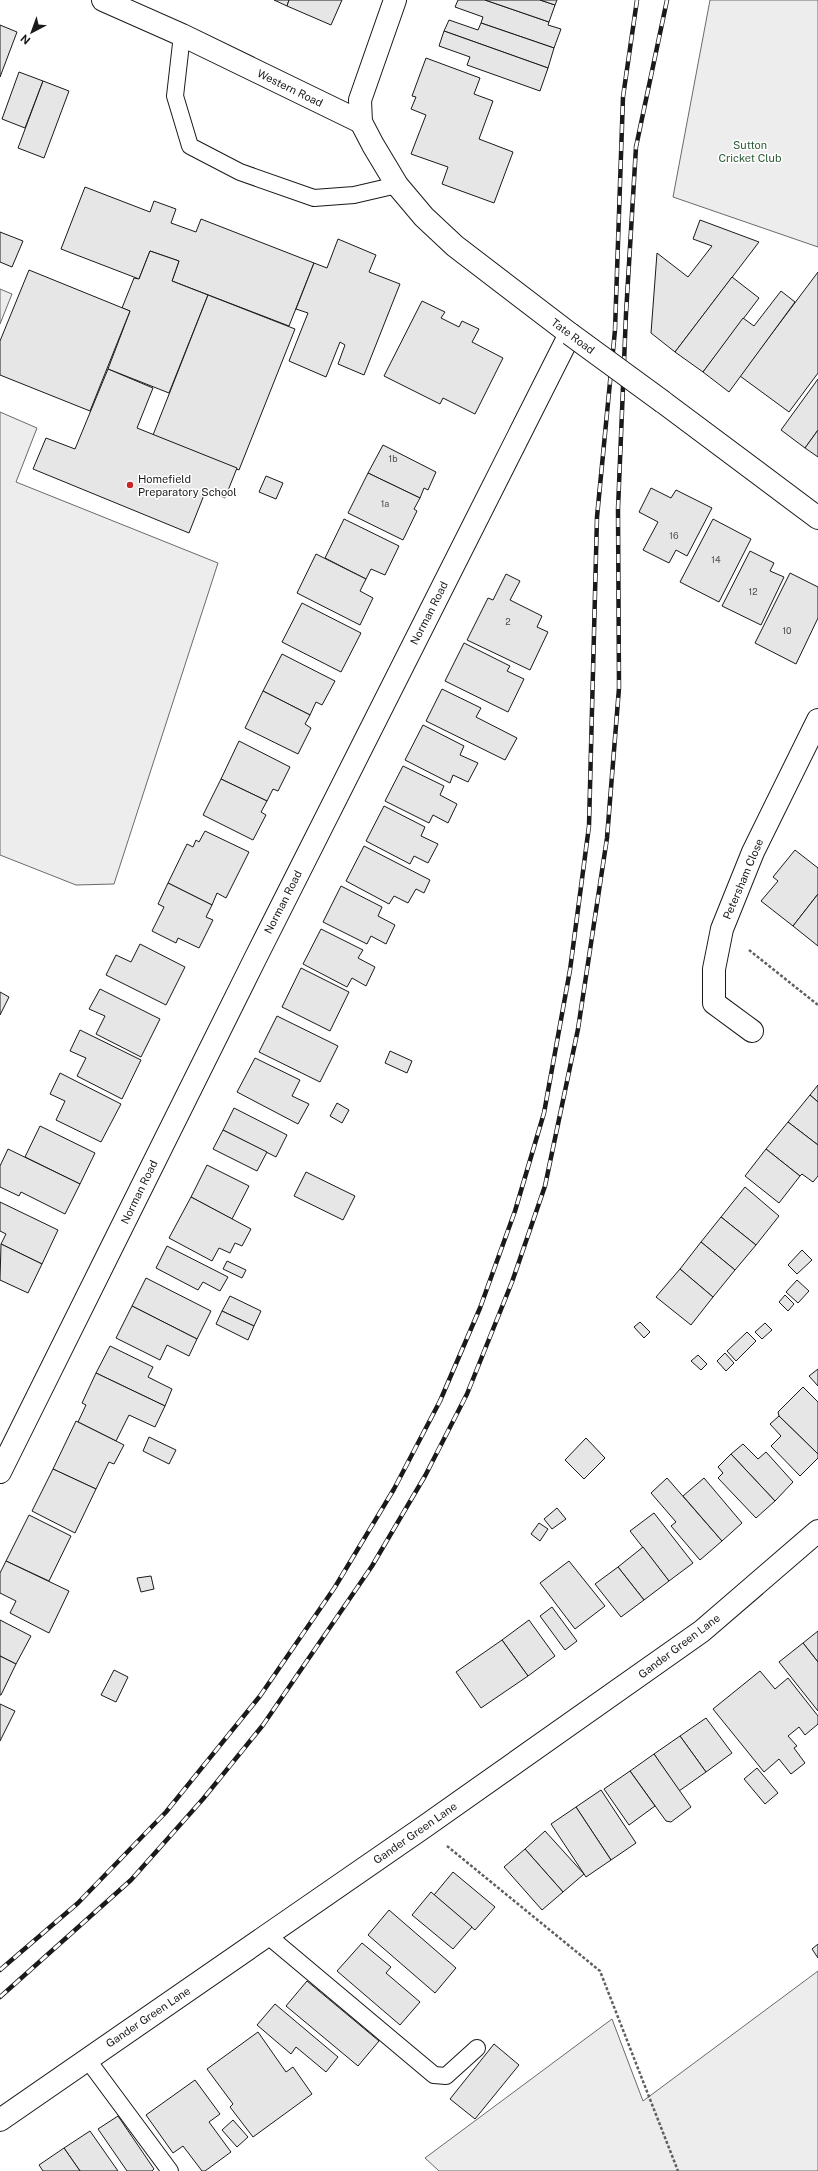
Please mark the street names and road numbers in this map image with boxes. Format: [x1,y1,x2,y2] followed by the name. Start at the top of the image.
[255,67,325,109] street label: Western Road
[549,316,597,356] street label: Tate Road
[408,579,450,647] street label: Norman Road
[721,837,765,921] street label: Petersham Close
[262,868,304,936] street label: Norman Road
[118,1158,160,1226] street label: Norman Road
[636,1611,722,1681] street label: Gander Green Lane
[371,1800,459,1866] street label: Gander Green Lane
[104,1984,192,2050] street label: Gander Green Lane

